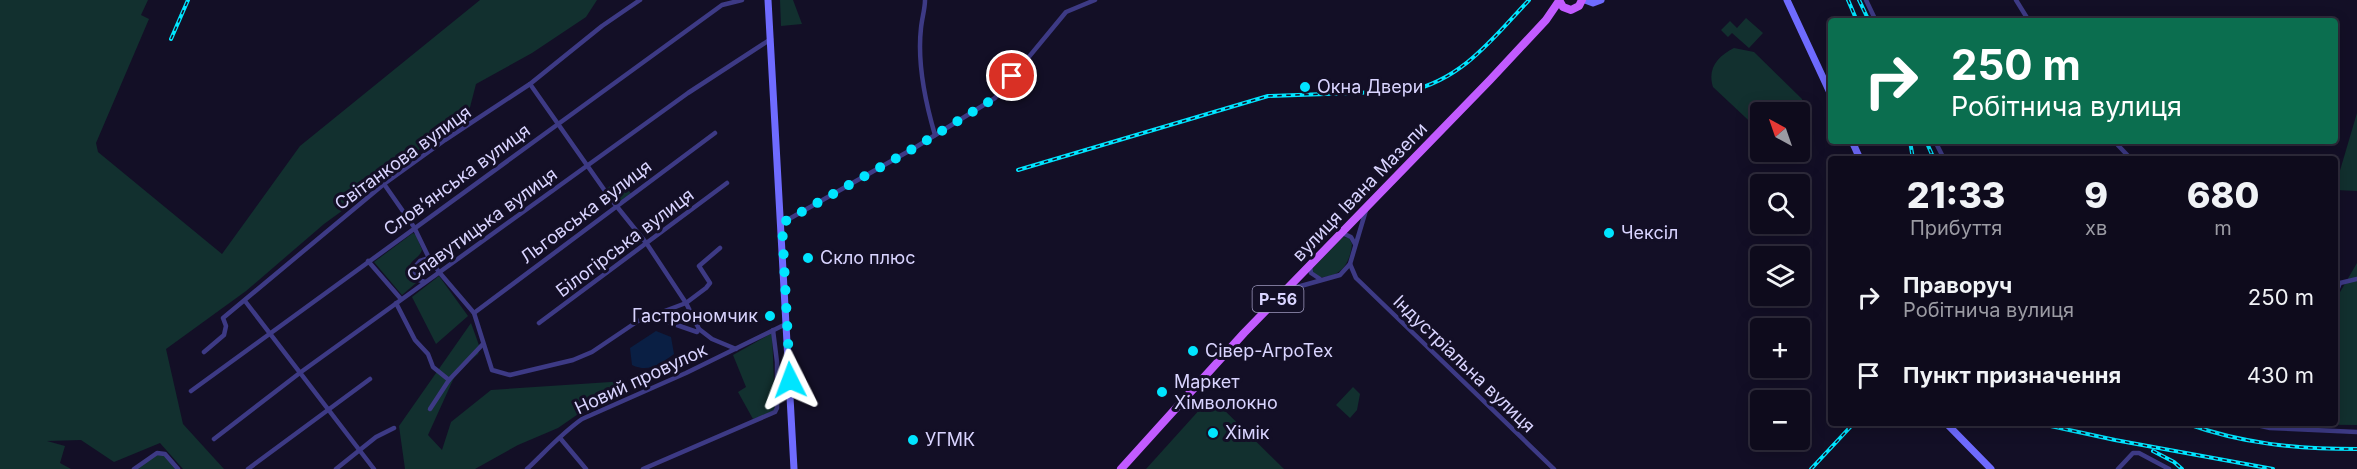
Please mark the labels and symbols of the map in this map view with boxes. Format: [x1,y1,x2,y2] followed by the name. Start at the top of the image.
[986,50,1037,101] pin
[1317,76,1423,97] place label: Окна Двери
[1298,80,1312,94] marker: Окна Двери
[330,101,475,214] street label: Світанкова вулиця
[1750,102,1810,162] north arrow
[1288,118,1431,265] street label: вулиця Івана Мазепи
[379,119,534,240] street label: Словʼянська вулиця
[516,156,655,268] street label: Льговська вулиця
[403,163,561,286] street label: Славутицька вулиця
[552,184,698,301] street label: Білогірська вулиця
[1621,222,1678,243] place label: Чексіл
[1602,226,1616,240] marker: Чексіл
[820,247,916,268] place label: Скло плюс
[801,251,815,265] marker: Скло плюс
[1252,286,1304,312] road number: Р-56
[1389,291,1539,437] street label: Індустріальна вулиця
[632,305,758,326] place label: Гастрономчик
[763,309,777,323] marker: Гастрономчик
[571,339,710,418] street label: Новий провулок
[1205,340,1333,361] place label: Сівер-АгроТех
[1186,344,1200,358] marker: Сівер-АгроТех
[758,348,822,412] position arrow
[1174,371,1278,413] place label: Маркет Хімволокно
[1155,385,1169,399] marker: Маркет Хімволокно
[1225,422,1270,443] place label: Хімік
[1206,426,1220,440] marker: Хімік
[925,429,975,450] place label: УГМК
[906,433,920,447] marker: УГМК

